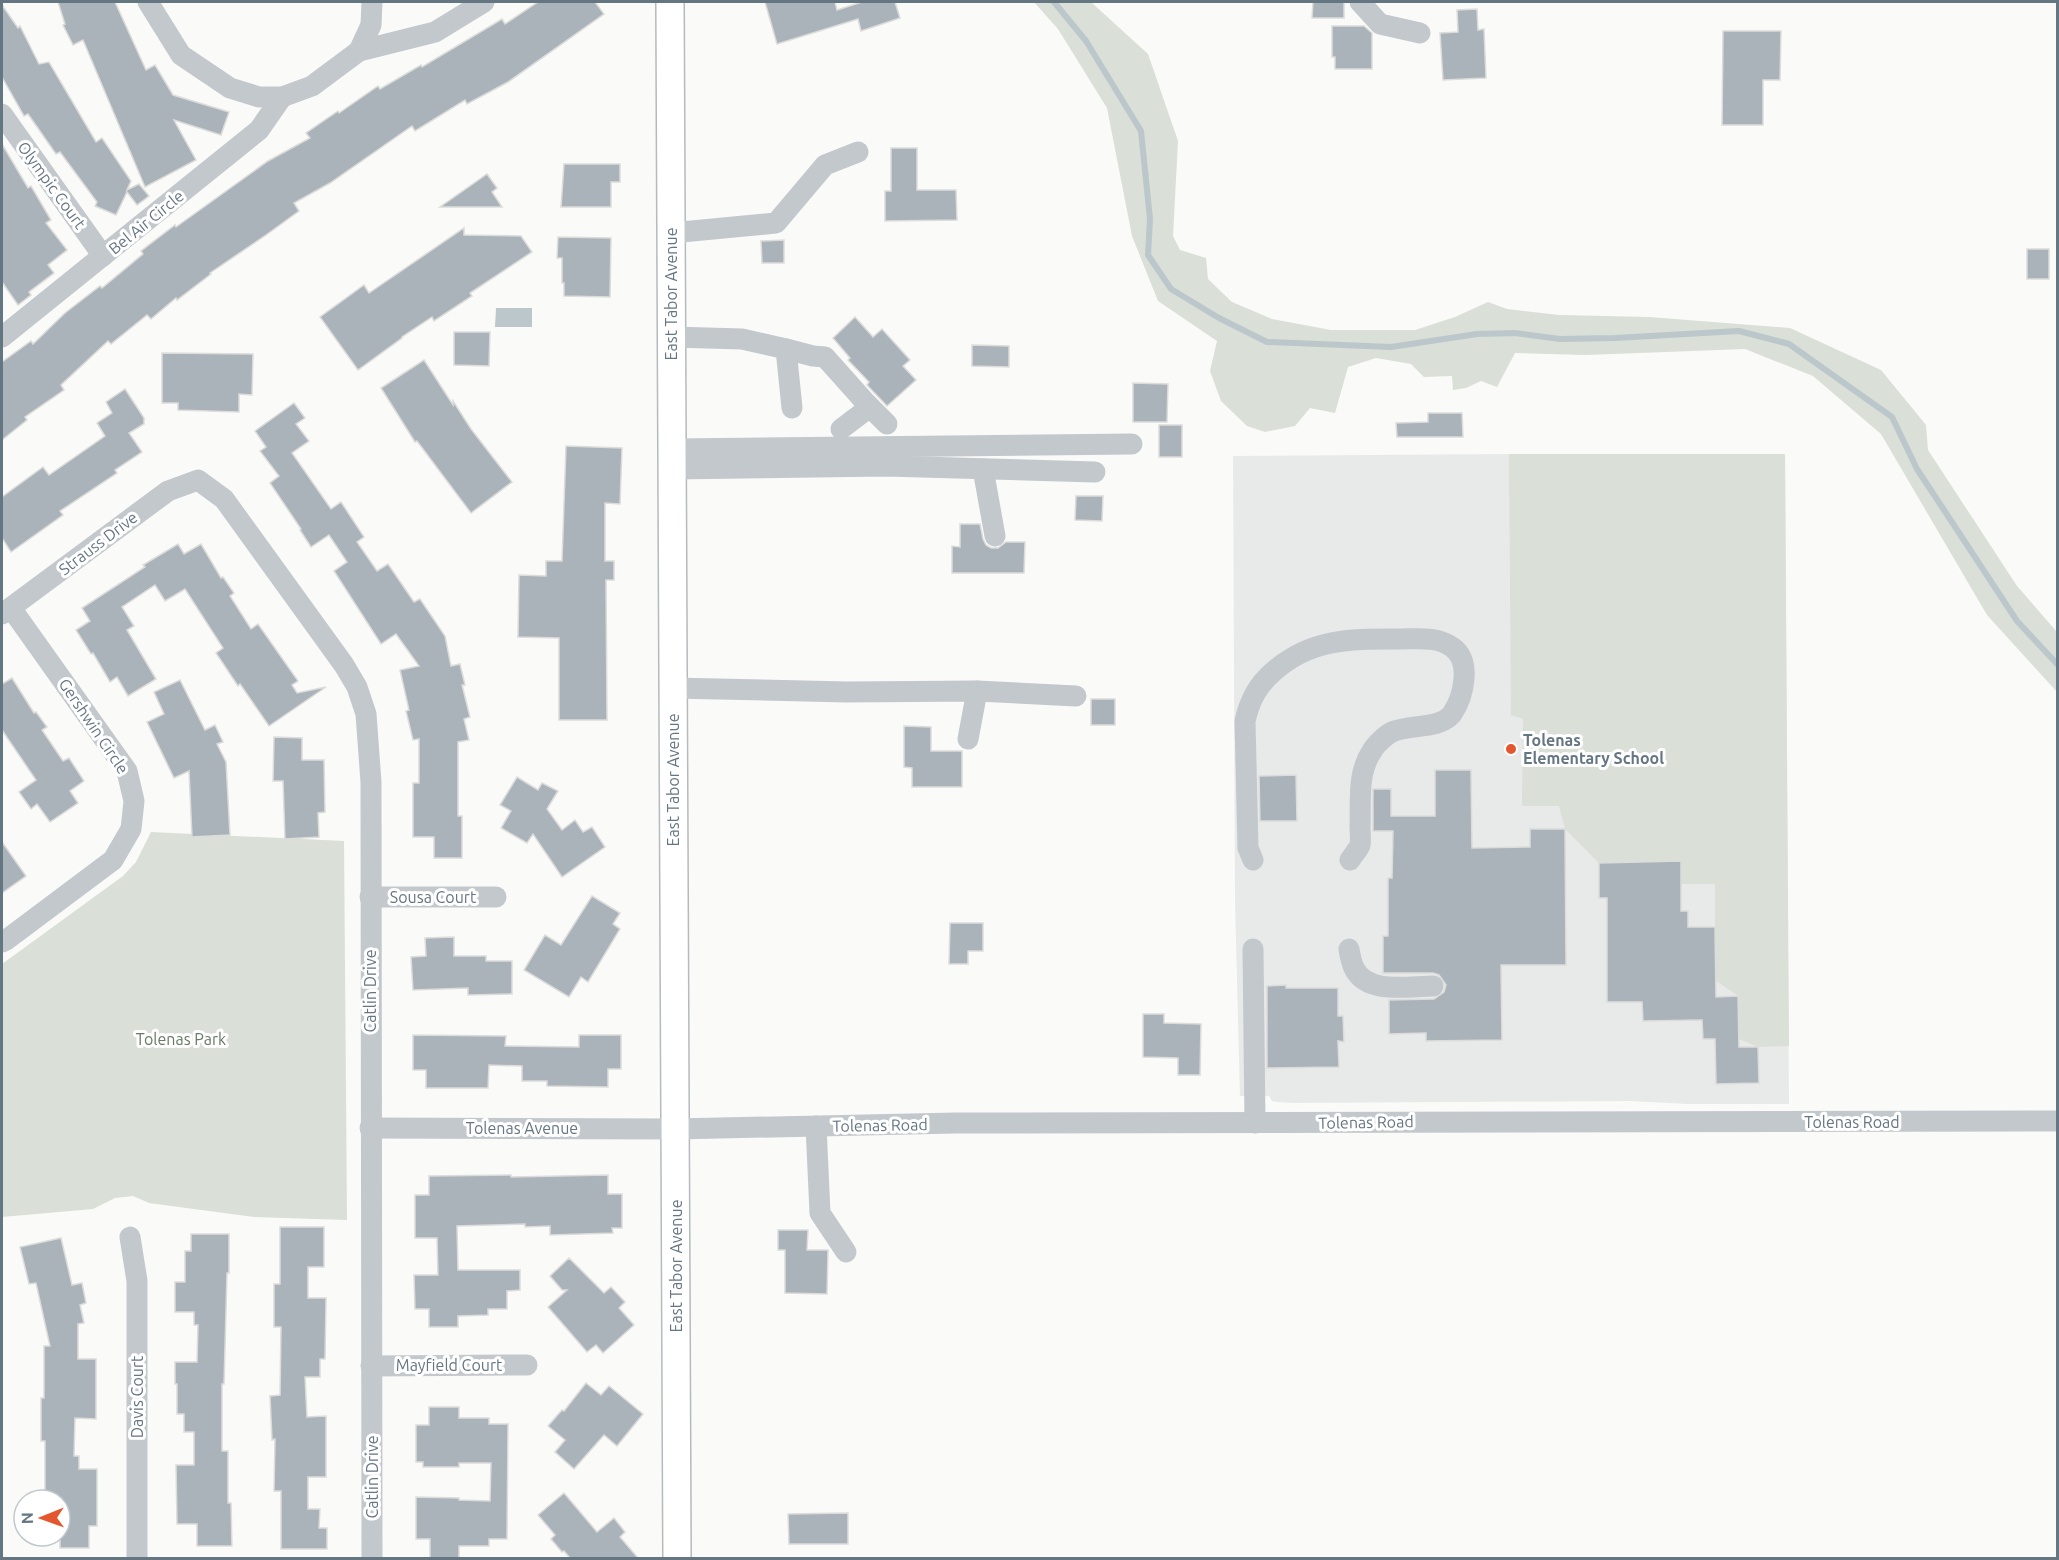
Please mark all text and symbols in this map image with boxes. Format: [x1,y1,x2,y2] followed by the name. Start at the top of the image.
[14,138,90,233] street label: Olympic Court
[105,186,187,258] street label: Bel Air Circle
[662,228,680,360] street label: East Tabor Avenue
[55,508,141,578] street label: Strauss Drive
[56,675,132,777] street label: Gershwin Circle
[664,714,682,846] street label: East Tabor Avenue
[1523,731,1664,767] place label: Tolenas Elementary School
[1504,742,1518,756] marker: Tolenas Elementary School
[390,888,477,906] street label: Sousa Court
[361,949,379,1033] street label: Catlin Drive
[136,1030,226,1048] park label: Tolenas Park
[1318,1112,1414,1132] street label: Tolenas Road
[1804,1113,1900,1131] street label: Tolenas Road
[832,1115,928,1135] street label: Tolenas Road
[466,1119,578,1137] street label: Tolenas Avenue
[667,1200,685,1332] street label: East Tabor Avenue
[128,1355,146,1438] street label: Davis Court
[396,1356,503,1374] street label: Mayfield Court
[363,1435,381,1519] street label: Catlin Drive
[12,1488,72,1548] north arrow
[18,1512,36,1524] text: N

